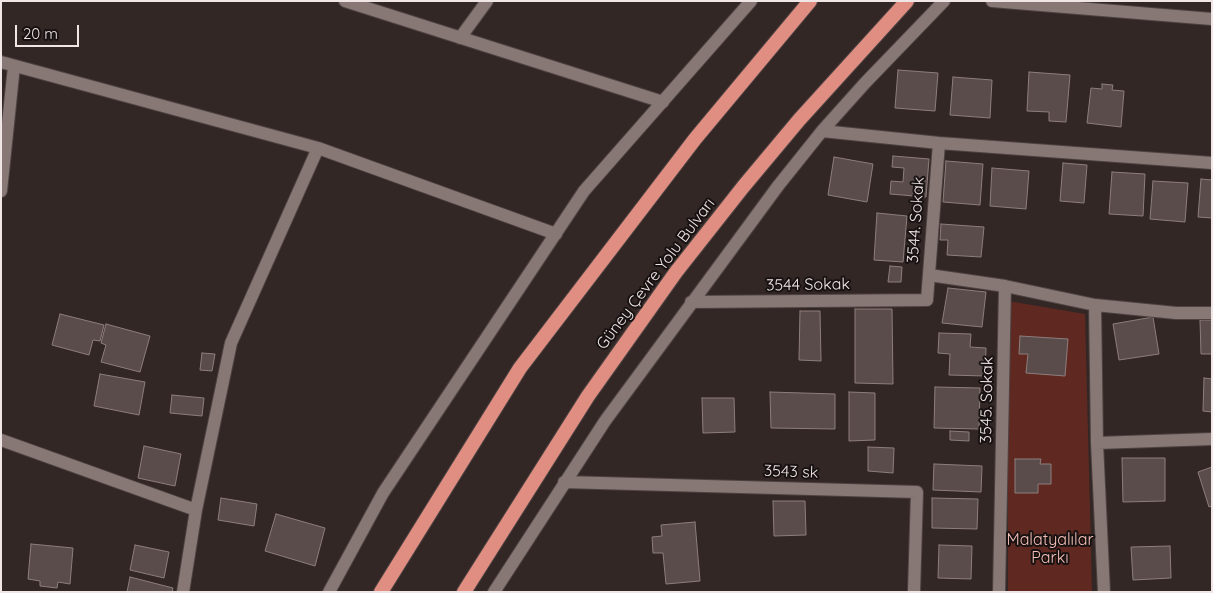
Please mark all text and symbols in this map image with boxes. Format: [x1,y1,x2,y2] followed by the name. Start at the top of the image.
[18,15,81,47] scale bar
[23,24,58,43] text: 20 m
[903,176,929,264] street label: 3544. Sokak
[593,195,719,353] street label: Güney Çevre Yolu Bulvarı
[766,275,850,295] street label: 3544 Sokak
[977,357,997,443] street label: 3545. Sokak
[764,461,818,483] street label: 3543 sk
[1006,530,1094,568] park label: Malatyalılar Parkı

